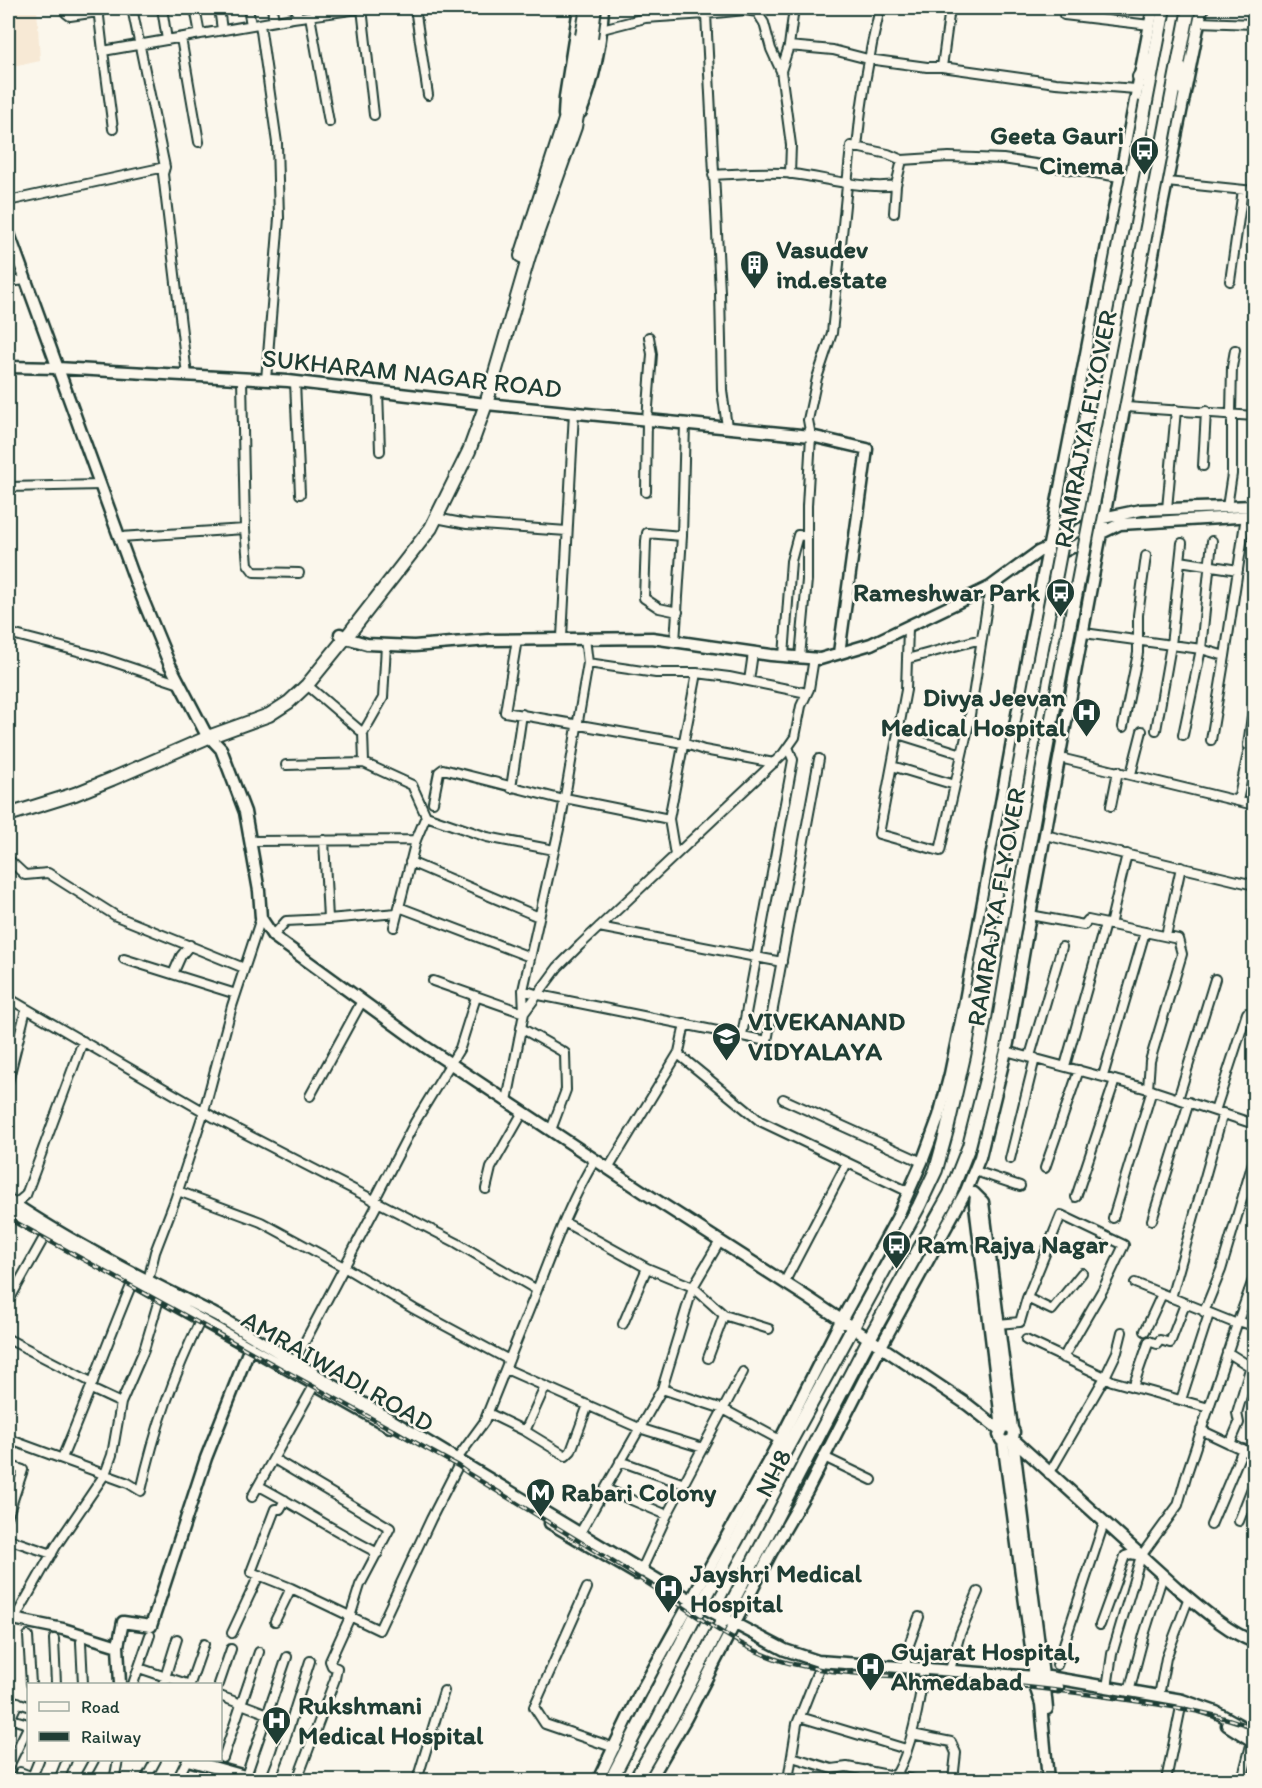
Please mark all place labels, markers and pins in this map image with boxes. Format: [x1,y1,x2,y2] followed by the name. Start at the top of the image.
[990,119,1125,181] place label: Geeta Gauri Cinema
[1129,134,1161,176] bus stop icon: Geeta Gauri Cinema
[776,233,887,295] place label: Vasudev ind.estate
[739,248,771,290] building icon: Vasudev ind.estate
[853,576,1041,608] place label: Rameshwar Park
[1045,576,1077,618] bus stop icon: Rameshwar Park
[881,681,1067,743] place label: Divya Jeevan Medical Hospital
[1071,696,1103,738] hospital icon: Divya Jeevan Medical Hospital
[748,1005,905,1067] place label: VIVEKANAND VIDYALAYA
[711,1020,743,1062] school or university icon: VIVEKANAND VIDYALAYA
[880,1228,912,1270] bus stop icon: Ram Rajya Nagar
[917,1228,1109,1260] place label: Ram Rajya Nagar
[524,1476,556,1518] metro station icon: Rabari Colony
[561,1476,717,1508] place label: Rabari Colony
[689,1557,862,1619] place label: Jayshri Medical Hospital
[653,1572,685,1614] hospital icon: Jayshri Medical Hospital
[890,1635,1081,1697] place label: Gujarat Hospital, Ahmedabad
[854,1650,886,1692] hospital icon: Gujarat Hospital, Ahmedabad
[298,1689,484,1751] place label: Rukshmani Medical Hospital
[261,1704,293,1746] hospital icon: Rukshmani Medical Hospital

